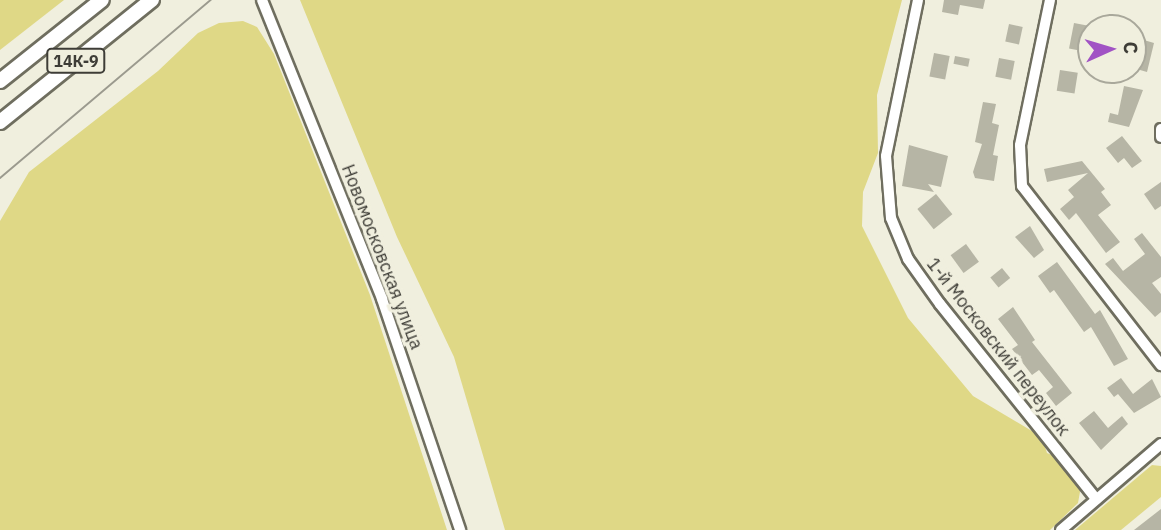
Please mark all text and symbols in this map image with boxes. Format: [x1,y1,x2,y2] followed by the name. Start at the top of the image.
[1077,14,1147,84] north arrow
[1119,41,1143,55] text: С
[46,48,106,74] road number: 14К-9
[337,161,427,353] street label: Новомосковская улица
[922,254,1074,440] street label: 1-й Московский переулок

